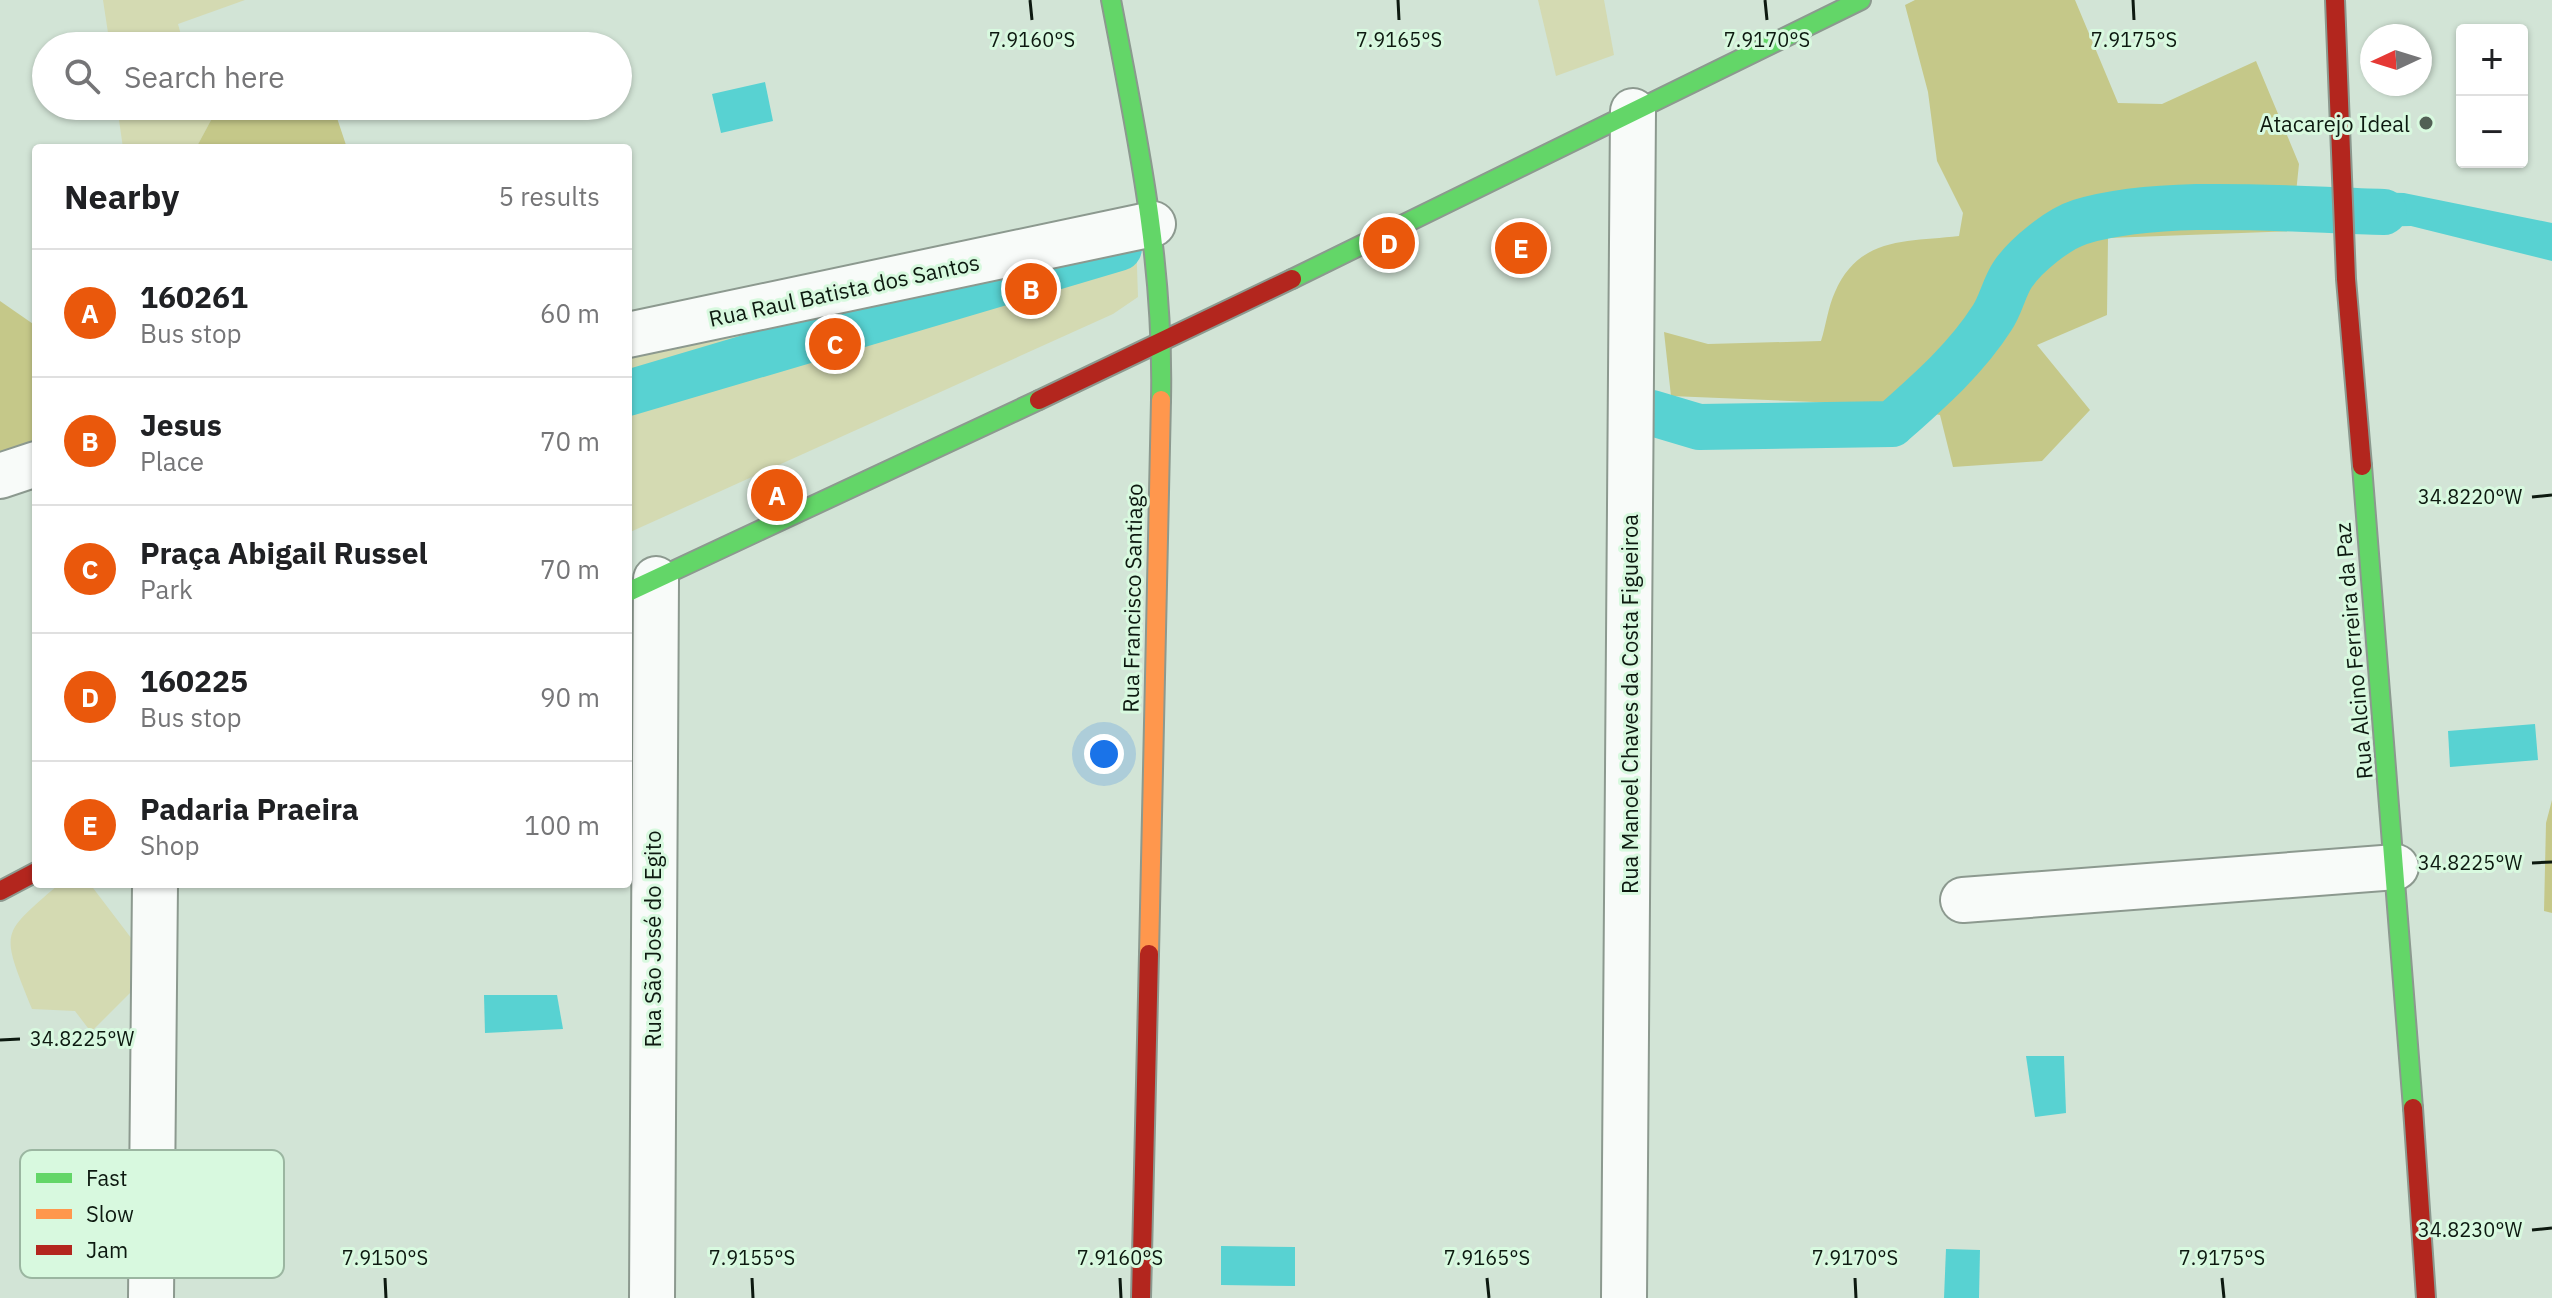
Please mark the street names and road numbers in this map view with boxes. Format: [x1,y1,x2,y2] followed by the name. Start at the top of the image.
[706,247,982,333] street label: Rua Raul Batista dos Santos
[1116,483,1148,713] street label: Rua Francisco Santiago
[1615,514,1644,894] street label: Rua Manoel Chaves da Costa Figueiroa
[2327,522,2379,780] street label: Rua Alcino Ferreira da Paz
[638,830,667,1048] street label: Rua São José do Egito

